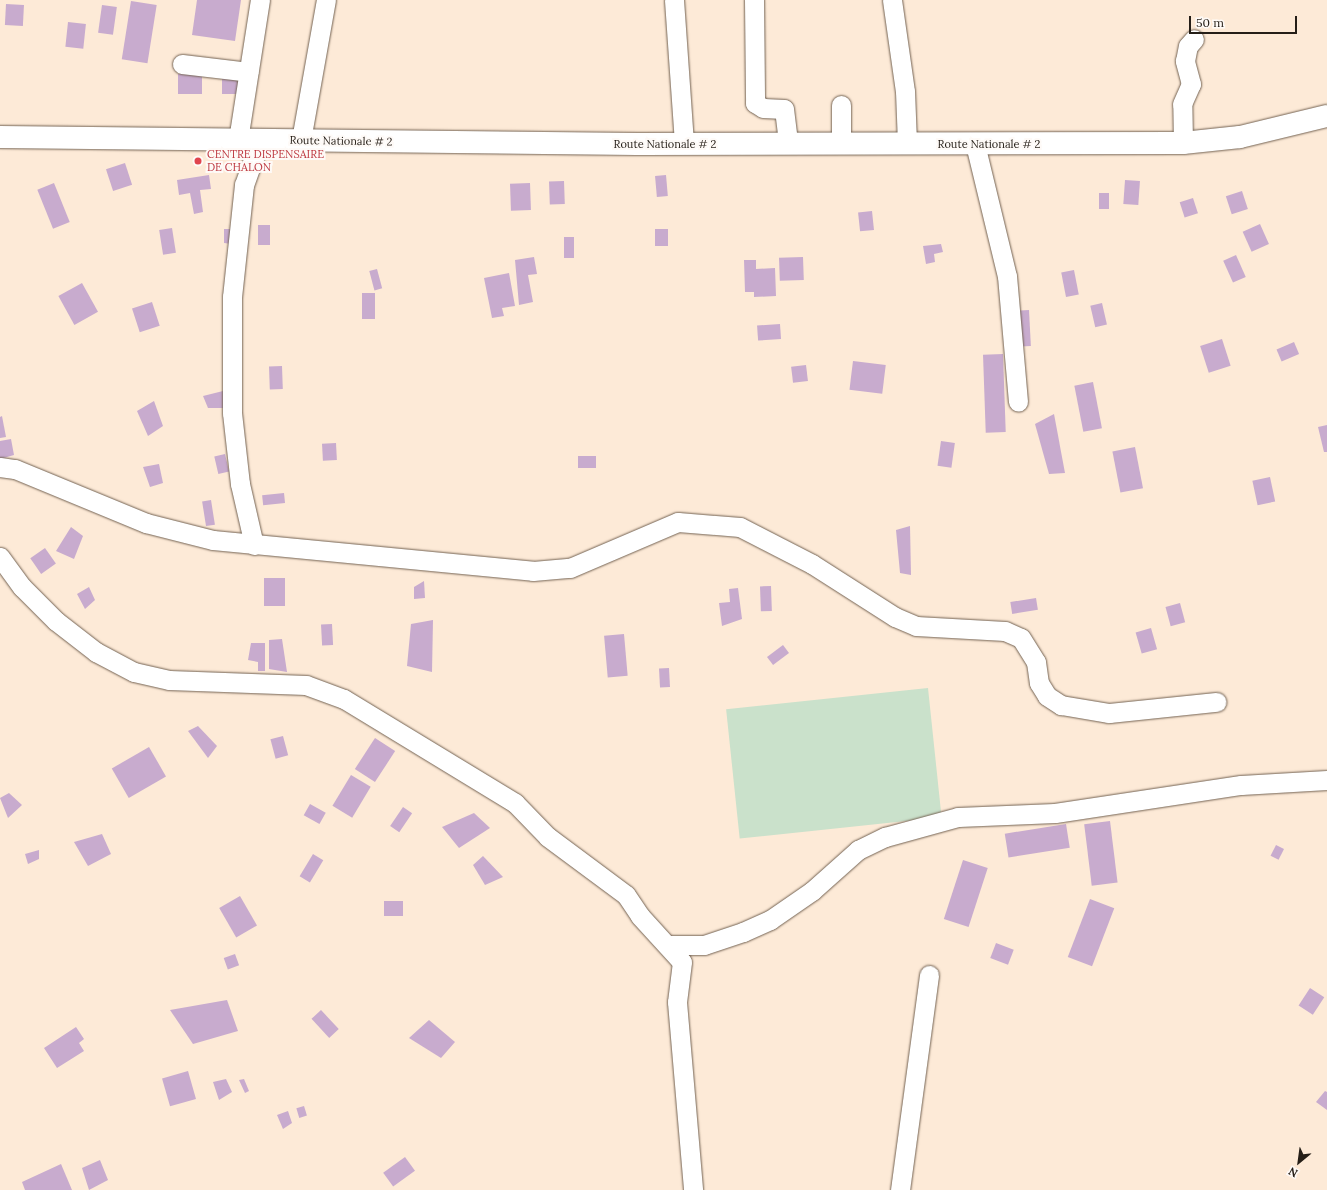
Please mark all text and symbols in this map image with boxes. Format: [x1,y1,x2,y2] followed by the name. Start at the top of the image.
[1191,8,1299,34] scale bar
[1196,15,1224,30] text: 50 m
[290,134,392,148] street label: Route Nationale # 2
[614,137,716,151] street label: Route Nationale # 2
[938,137,1040,151] street label: Route Nationale # 2
[207,148,324,174] place label: CENTRE DISPENSAIRE DE CHALON
[192,155,204,167] marker: CENTRE DISPENSAIRE DE CHALON
[1279,1142,1319,1182] north arrow
[1286,1164,1300,1181] text: N

